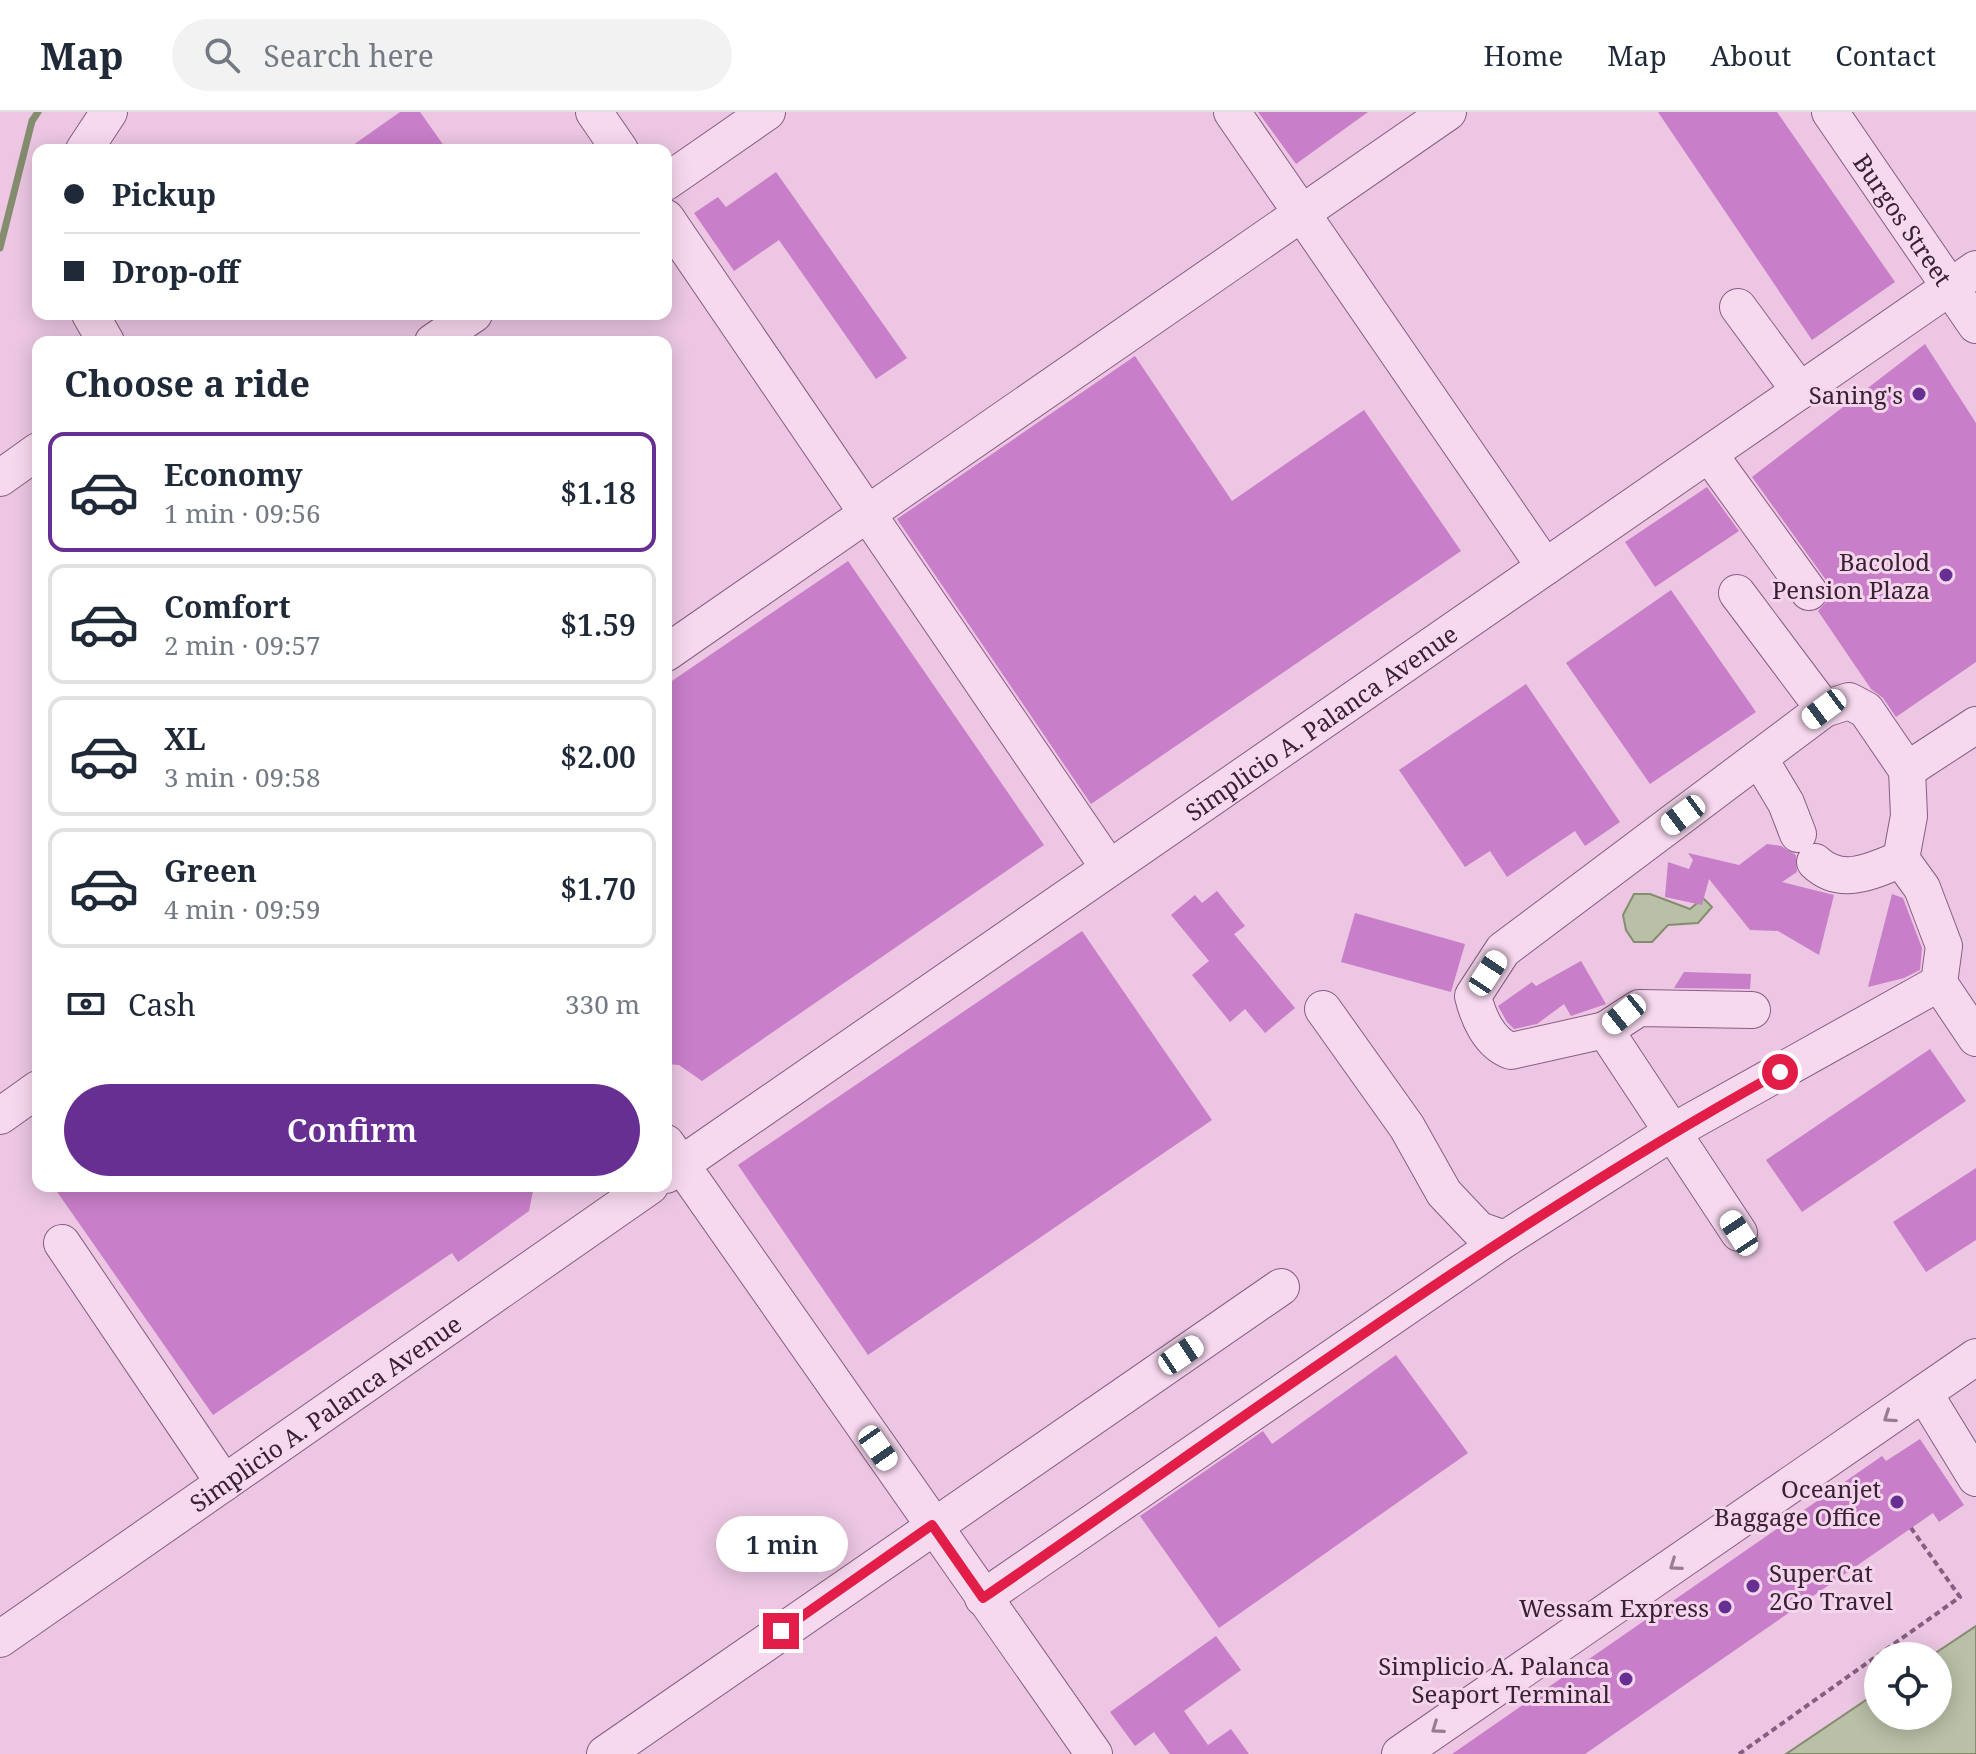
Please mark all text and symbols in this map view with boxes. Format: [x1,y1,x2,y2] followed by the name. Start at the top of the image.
[172,19,732,91] search box
[40,29,124,81] text: Map
[200,33,244,77] icon: search
[264,35,434,76] text: Search here
[1484,36,1563,74] text: Home
[1607,36,1667,74] text: Map
[1711,36,1791,74] text: About
[1835,36,1936,74] text: Contact
[1847,147,1960,292] street label: Burgos Street
[112,174,216,215] text: Pickup
[112,251,239,292] text: Drop-off
[64,359,310,408] text: Choose a ride
[1809,378,1903,411] place label: Saning's
[1910,385,1928,403] marker: Saning's
[164,454,303,495] text: Economy
[68,456,140,528] icon: car
[560,472,636,513] text: $1.18
[164,495,321,531] text: 1 min · 09:56
[1772,545,1930,606] place label: Bacolod Pension Plaza
[1937,566,1955,584] marker: Bacolod Pension Plaza
[164,586,291,627] text: Comfort
[68,588,140,660] icon: car
[560,604,636,645] text: $1.59
[1178,617,1463,828] street label: Simplicio A. Palanca Avenue
[164,627,321,663] text: 2 min · 09:57
[1798,685,1850,733] car
[164,718,206,759] text: XL
[68,720,140,792] icon: car
[560,736,636,777] text: $2.00
[164,759,321,795] text: 3 min · 09:58
[1657,791,1709,839] car
[164,850,257,891] text: Green
[68,852,140,924] icon: car
[560,868,636,909] text: $1.70
[164,891,321,927] text: 4 min · 09:59
[1465,946,1511,1000] car
[64,982,108,1026] icon: cash
[128,984,196,1025] text: Cash
[565,986,640,1022] text: 330 m
[1598,990,1650,1038] car
[1762,1054,1798,1090] route start
[64,1084,640,1176] button: Confirm
[1716,1206,1762,1260] car
[183,1306,467,1519] street label: Simplicio A. Palanca Avenue
[1154,1332,1208,1378] car
[1883,1407,1897,1422] one-way arrow
[854,1421,902,1475] car
[1714,1472,1881,1533] place label: Oceanjet Baggage Office
[1888,1493,1906,1511] marker: Oceanjet Baggage Office
[715,1515,847,1571] callout: 1 min
[746,1526,818,1562] text: 1 min
[1669,1555,1683,1570] one-way arrow
[1769,1556,1893,1617] place label: SuperCat 2Go Travel
[1744,1577,1762,1595] marker: SuperCat 2Go Travel
[1519,1591,1709,1624] place label: Wessam Express
[1716,1598,1734,1616] marker: Wessam Express
[763,1613,799,1649] route end
[1864,1642,1952,1730] map controls
[1864,1642,1952,1730] button: locate
[1378,1649,1611,1710] place label: Simplicio A. Palanca Seaport Terminal
[1617,1670,1635,1688] marker: Simplicio A. Palanca Seaport Terminal
[1432,1718,1446,1733] one-way arrow

